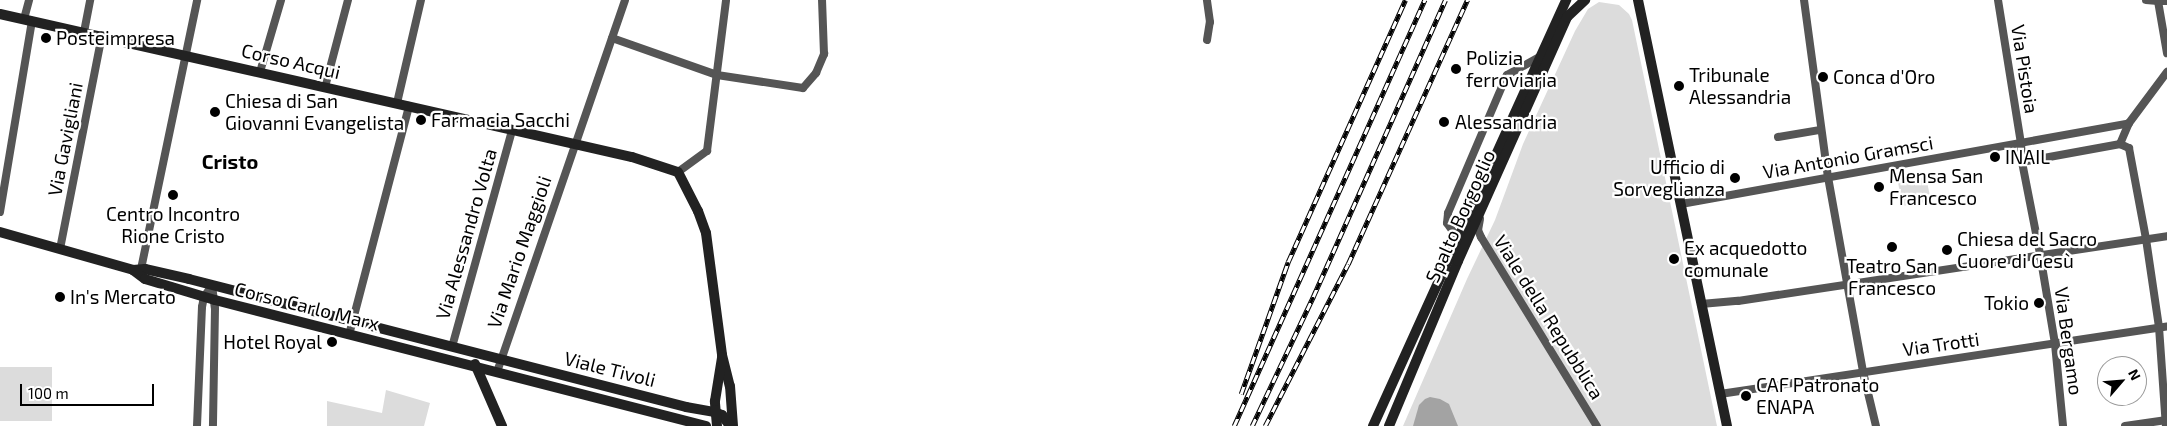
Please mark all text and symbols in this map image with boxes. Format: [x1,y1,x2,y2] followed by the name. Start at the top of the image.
[2007,23,2043,115] street label: Via Pistoia
[56,27,175,49] place label: Posteimpresa
[40,32,52,44] marker: Posteimpresa
[239,39,343,83] street label: Corso Acqui
[1466,47,1557,91] place label: Polizia ferroviaria
[1450,63,1462,75] marker: Polizia ferroviaria
[1689,64,1791,108] place label: Tribunale Alessandria
[1833,66,1935,88] place label: Conca d'Oro
[1817,71,1829,83] marker: Conca d'Oro
[43,80,87,198] street label: Via Gavigliani
[1673,80,1685,92] marker: Tribunale Alessandria
[225,90,404,134] place label: Chiesa di San Giovanni Evangelista
[209,106,221,118] marker: Chiesa di San Giovanni Evangelista
[431,109,570,131] place label: Farmacia Sacchi
[1455,111,1557,133] place label: Alessandria
[415,114,427,126] marker: Farmacia Sacchi
[1437,115,1451,129] marker: Alessandria
[1761,131,1935,183] street label: Via Antonio Gramsci
[431,146,501,322] street label: Via Alessandro Volta
[1420,146,1500,286] street label: Spalto Borgoglio
[2005,146,2050,168] place label: INAIL
[202,149,258,173] district label: Cristo
[1989,151,2001,163] marker: INAIL
[1613,156,1725,200] place label: Ufficio di Sorveglianza
[1889,165,1983,209] place label: Mensa San Francesco
[1729,172,1741,184] marker: Ufficio di Sorveglianza
[482,173,556,331] street label: Via Mario Maggioli
[1873,181,1885,193] marker: Mensa San Francesco
[167,189,179,201] marker: Centro Incontro Rione Cristo
[106,203,240,247] place label: Centro Incontro Rione Cristo
[1957,228,2098,272] place label: Chiesa del Sacro Cuore di Gesù
[1489,231,1609,403] street label: Viale della Repubblica
[1684,237,1807,281] place label: Ex acquedotto comunale
[1886,241,1898,253] marker: Teatro San Francesco
[1941,244,1953,256] marker: Chiesa del Sacro Cuore di Gesù
[1668,253,1680,265] marker: Ex acquedotto comunale
[1846,255,1938,299] place label: Teatro San Francesco
[232,277,382,335] street label: Corso Carlo Marx
[70,286,176,308] place label: In's Mercato
[2050,286,2088,396] street label: Via Bergamo
[54,291,66,303] marker: In's Mercato
[1984,292,2029,314] place label: Tokio
[2033,297,2045,309] marker: Tokio
[1901,327,1981,361] street label: Via Trotti
[223,331,322,353] place label: Hotel Royal
[326,336,338,348] marker: Hotel Royal
[562,347,658,391] street label: Viale Tivoli
[2097,356,2147,406] north arrow
[2125,366,2145,383] text: N
[22,374,156,406] scale bar
[1756,374,1880,418] place label: CAF Patronato ENAPA
[28,384,69,402] text: 100 m
[1740,390,1752,402] marker: CAF Patronato ENAPA

